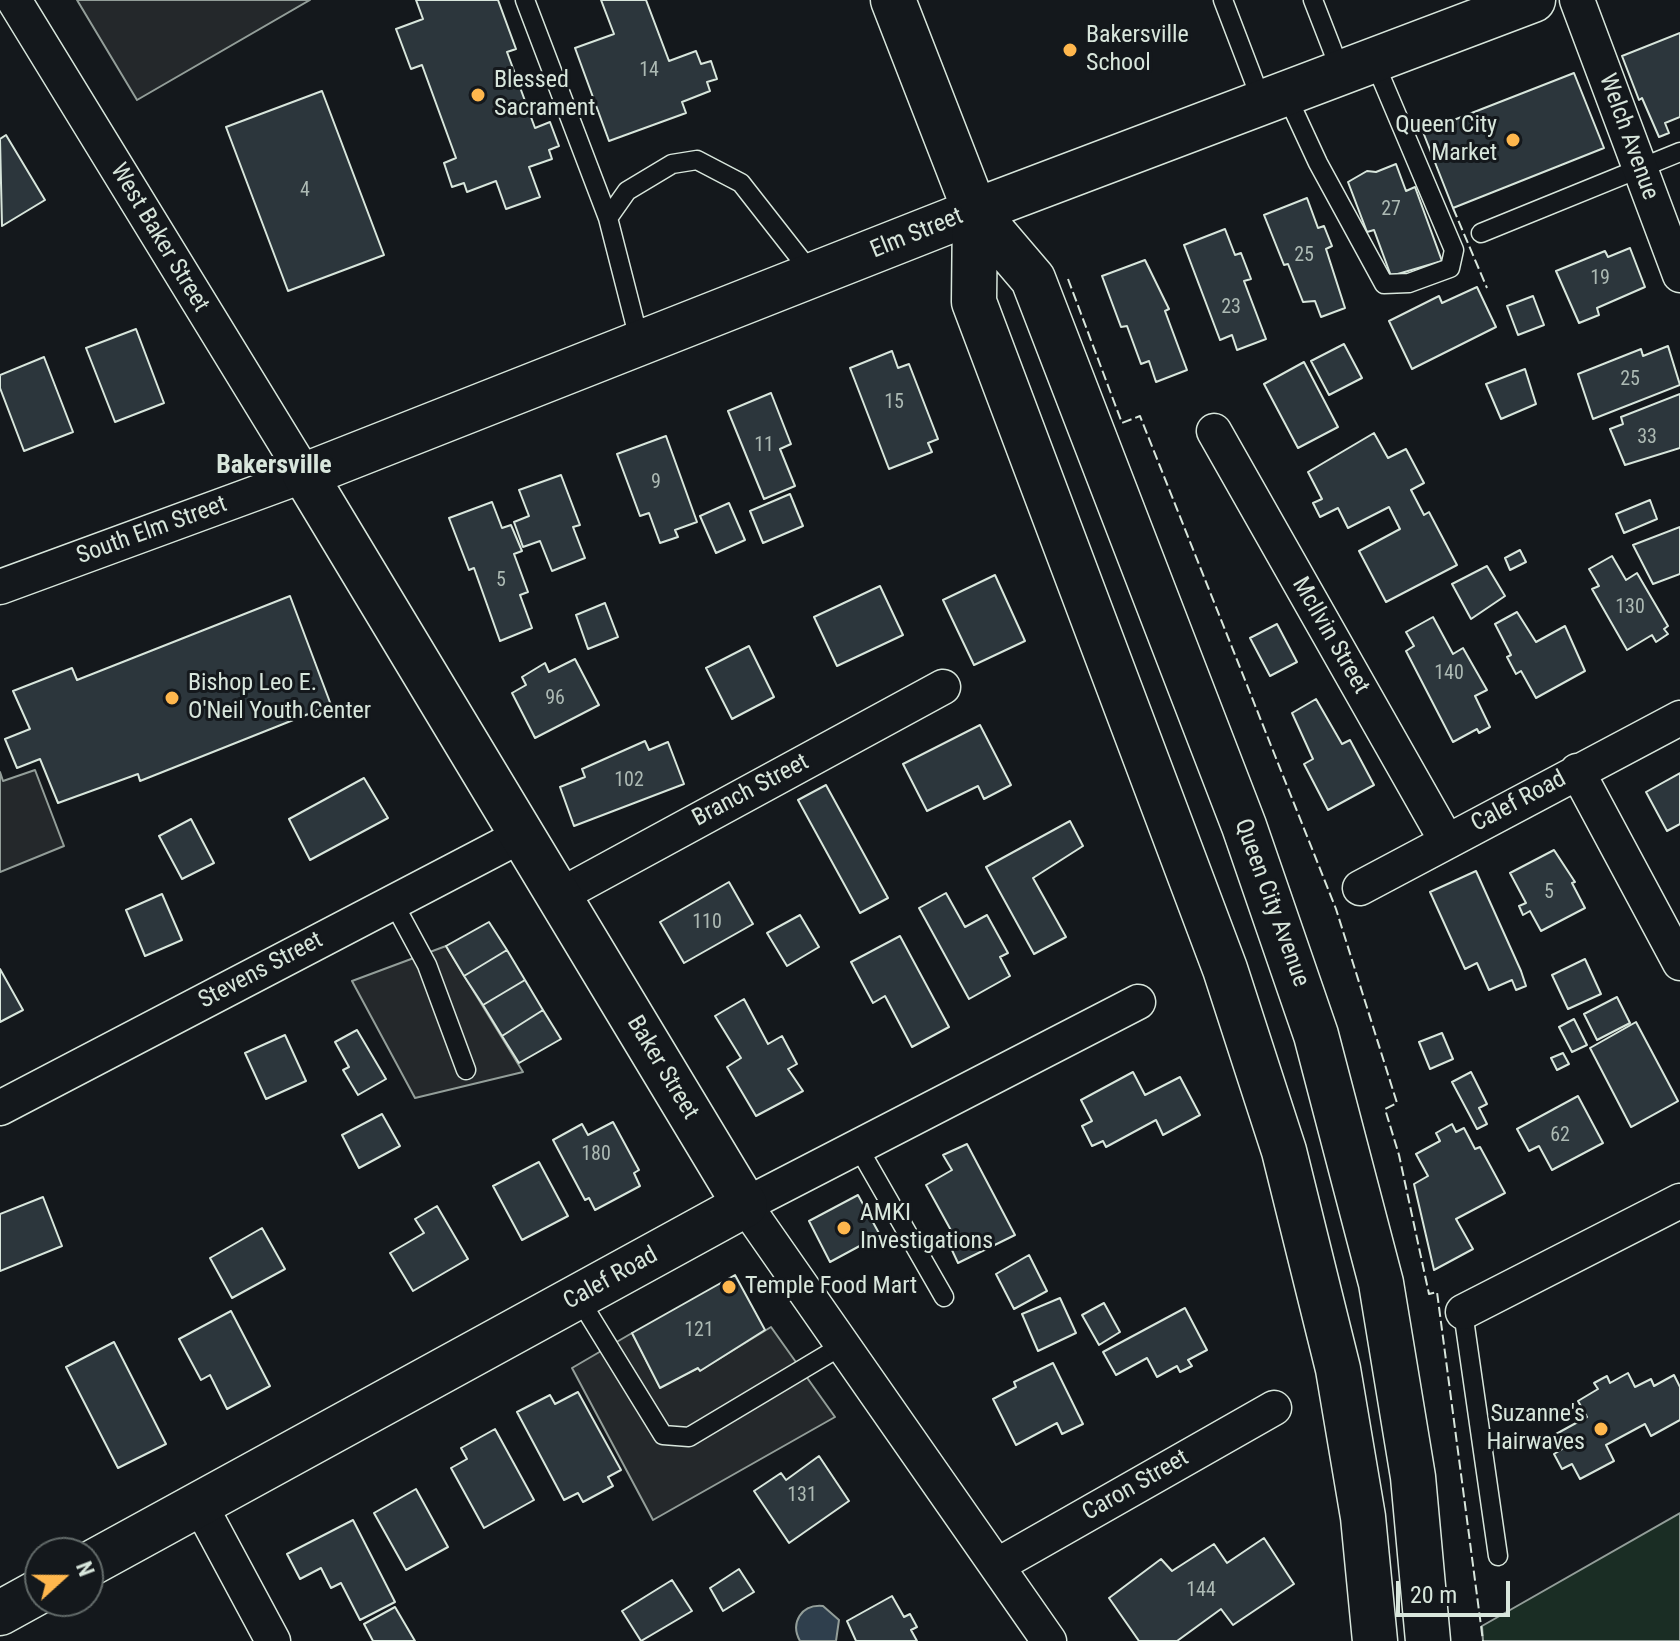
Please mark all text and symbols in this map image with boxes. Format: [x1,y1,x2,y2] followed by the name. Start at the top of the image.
[1086,22,1189,78] place label: Bakersville School
[1061,41,1079,59] marker: Bakersville School
[639,59,659,83] house number: 14
[494,67,595,123] place label: Blessed Sacrament
[1592,70,1664,204] street label: Welch Avenue
[469,86,487,104] marker: Blessed Sacrament
[1395,112,1497,168] place label: Queen City Market
[1504,131,1522,149] marker: Queen City Market
[103,158,215,318] street label: West Baker Street
[300,179,310,203] house number: 4
[1381,198,1401,222] house number: 27
[867,202,967,266] street label: Elm Street
[1294,244,1314,268] house number: 25
[1590,267,1610,291] house number: 19
[1221,296,1241,320] house number: 23
[1620,368,1640,392] house number: 25
[884,391,904,415] house number: 15
[1637,426,1657,450] house number: 33
[754,434,774,458] house number: 11
[216,450,332,482] district label: Bakersville
[651,471,661,495] house number: 9
[73,491,231,571] street label: South Elm Street
[496,569,506,593] house number: 5
[1285,573,1375,699] street label: McIlvin Street
[1615,596,1645,620] house number: 130
[1434,662,1464,686] house number: 140
[188,670,371,726] place label: Bishop Leo E. O'Neil Youth Center
[545,687,565,711] house number: 96
[163,689,181,707] marker: Bishop Leo E. O'Neil Youth Center
[688,748,814,834] street label: Branch Street
[1467,765,1571,839] street label: Calef Road
[614,769,644,793] house number: 102
[1227,815,1315,991] street label: Queen City Avenue
[1544,881,1554,905] house number: 5
[692,911,722,935] house number: 110
[194,926,328,1016] street label: Stevens Street
[620,1011,704,1125] street label: Baker Street
[1550,1124,1570,1148] house number: 62
[581,1143,611,1167] house number: 180
[860,1200,993,1256] place label: AMKI Investigations
[835,1219,853,1237] marker: AMKI Investigations
[559,1241,663,1317] street label: Calef Road
[745,1273,917,1301] place label: Temple Food Mart
[720,1278,738,1296] marker: Temple Food Mart
[684,1319,714,1343] house number: 121
[1486,1401,1585,1457] place label: Suzanne's Hairwaves
[1592,1420,1610,1438] marker: Suzanne's Hairwaves
[1078,1444,1194,1528] street label: Caron Street
[787,1484,817,1508] house number: 131
[24,1537,104,1617] north arrow
[71,1558,99,1580] text: N
[1400,1565,1514,1615] scale bar
[1186,1579,1216,1603] house number: 144
[1410,1581,1457,1609] text: 20 m

